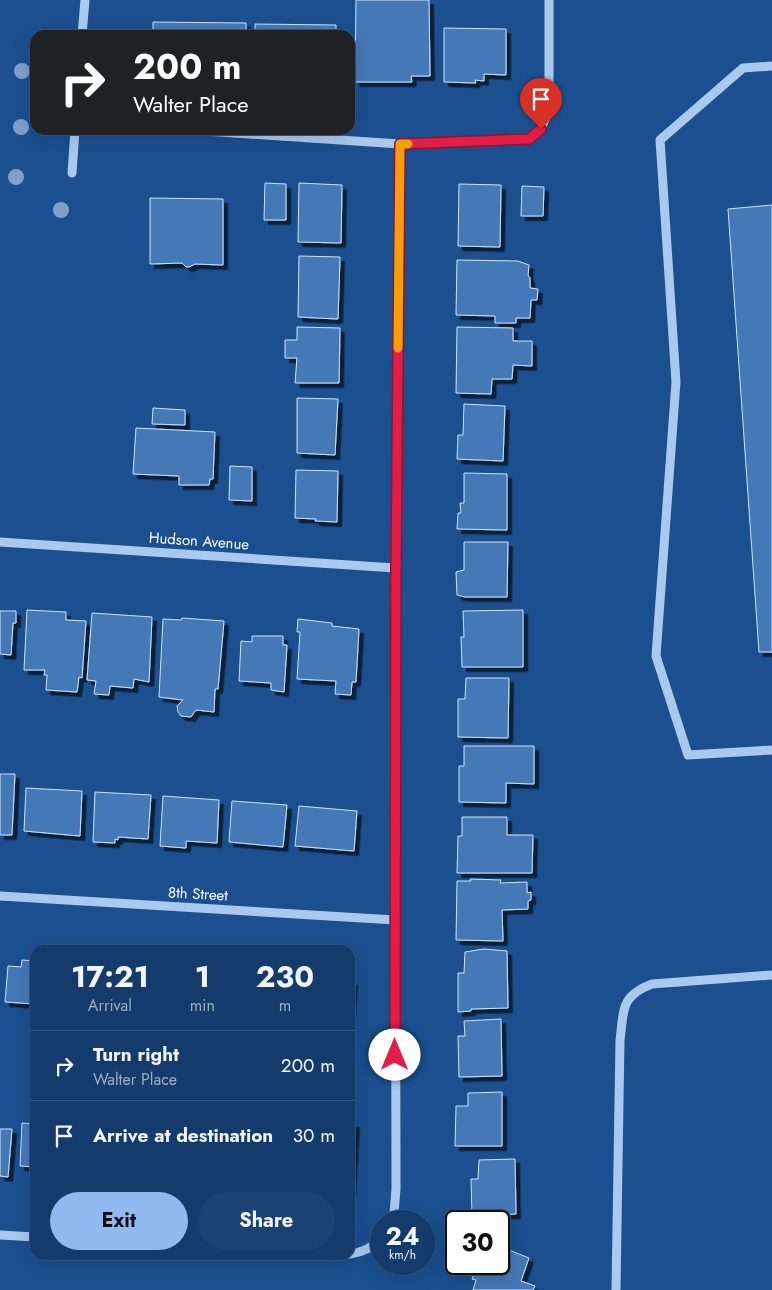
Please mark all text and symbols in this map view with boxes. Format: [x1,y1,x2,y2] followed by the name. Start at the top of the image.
[133,42,242,92] text: 200 m
[50,50,115,115] icon: right
[520,78,562,129] pin
[527,85,555,113] icon: arrive
[133,88,249,120] text: Walter Place
[148,527,250,555] street label: Hudson Avenue
[167,881,229,907] street label: 8th Street
[71,955,149,998] text: 17:21
[195,955,210,998] text: 1
[256,955,314,998] text: 230
[88,994,132,1017] text: Arrival
[190,994,215,1017] text: min
[279,994,291,1017] text: m
[368,1028,420,1080] position arrow
[93,1041,179,1068] text: Turn right
[50,1052,78,1080] icon: right
[281,1052,335,1079] text: 200 m
[93,1068,177,1091] text: Walter Place
[50,1122,78,1150] icon: arrive
[93,1122,273,1149] text: Arrive at destination
[293,1122,335,1149] text: 30 m
[50,1192,188,1250] button: Exit
[198,1192,335,1250] button: Share
[445,1210,510,1275] speed limit sign: 30
[386,1218,419,1254] text: 24
[389,1246,416,1264] text: km/h

